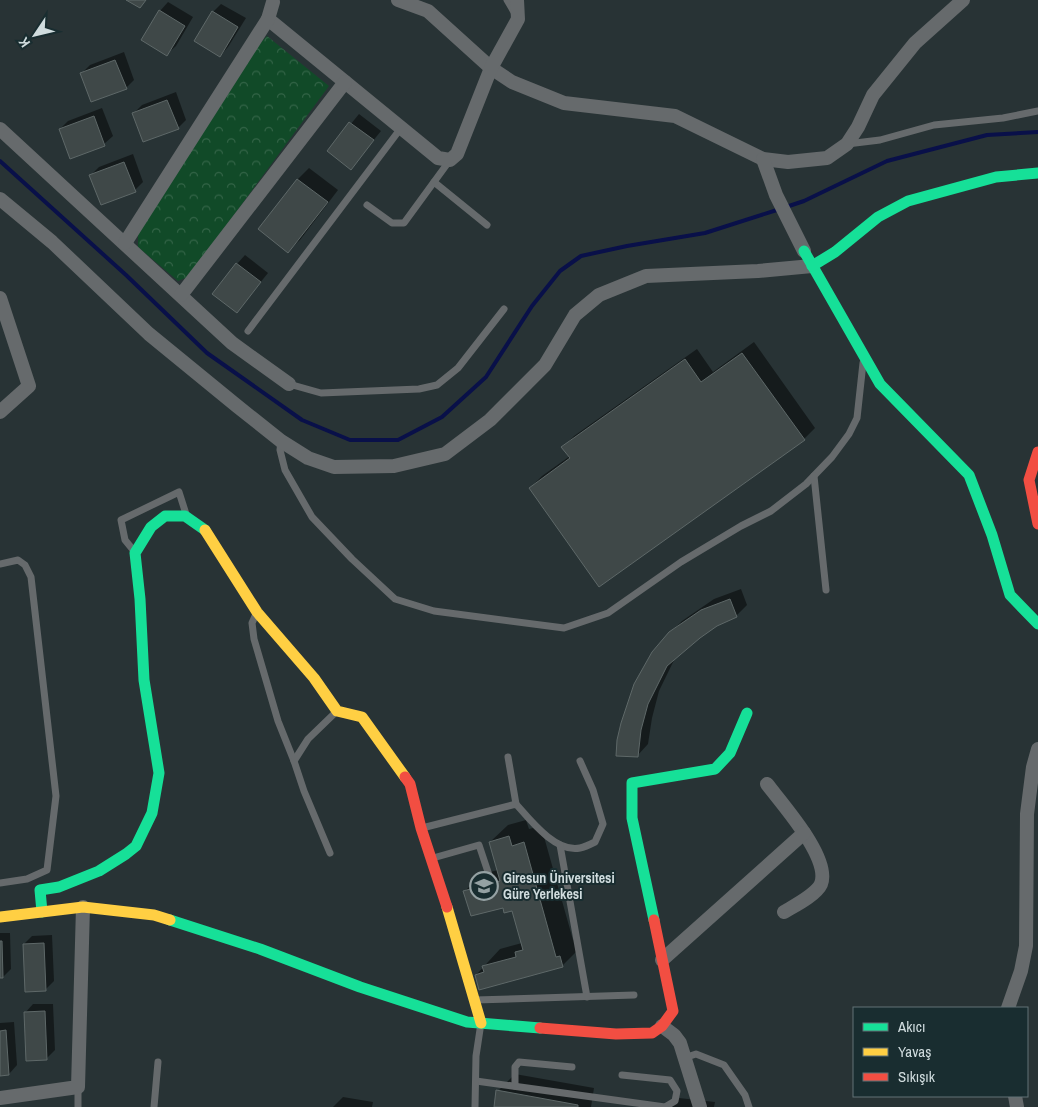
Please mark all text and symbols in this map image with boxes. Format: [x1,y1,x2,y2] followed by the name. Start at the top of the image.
[10,10,60,60] north arrow
[14,33,34,51] text: K
[503,869,615,903] place label: Giresun Üniversitesi Güre Yerlekesi
[469,871,499,901] school or university icon: Giresun Üniversitesi Güre Yerlekesi
[853,1007,1028,1097] legend
[897,1016,925,1037] text: Akıcı
[898,1041,931,1062] text: Yavaş
[898,1066,936,1087] text: Sıkışık

